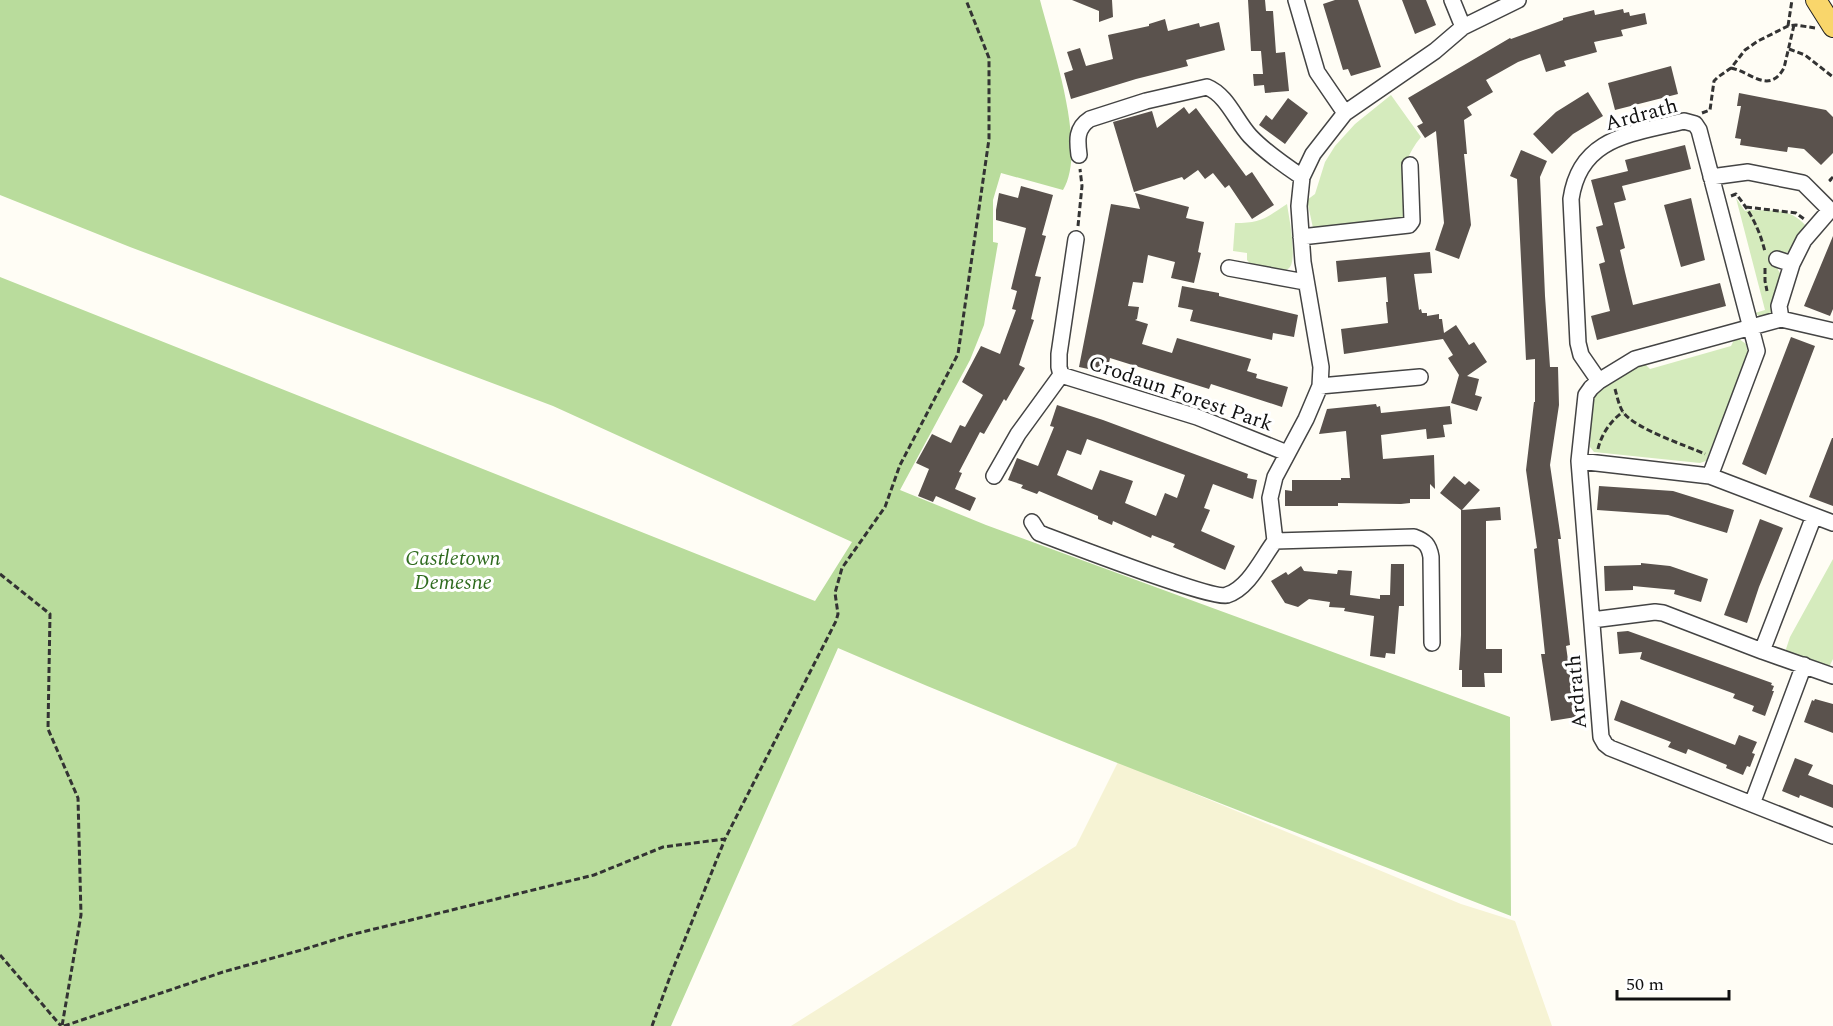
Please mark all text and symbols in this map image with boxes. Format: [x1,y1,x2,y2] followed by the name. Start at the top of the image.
[1601,90,1681,140] street label: Ardrath
[1084,347,1278,441] street label: Crodaun Forest Park
[405,543,501,599] park label: Castletown Demesne
[1558,654,1596,730] street label: Ardrath
[1617,963,1730,1001] scale bar
[1626,971,1664,998] text: 50 m

